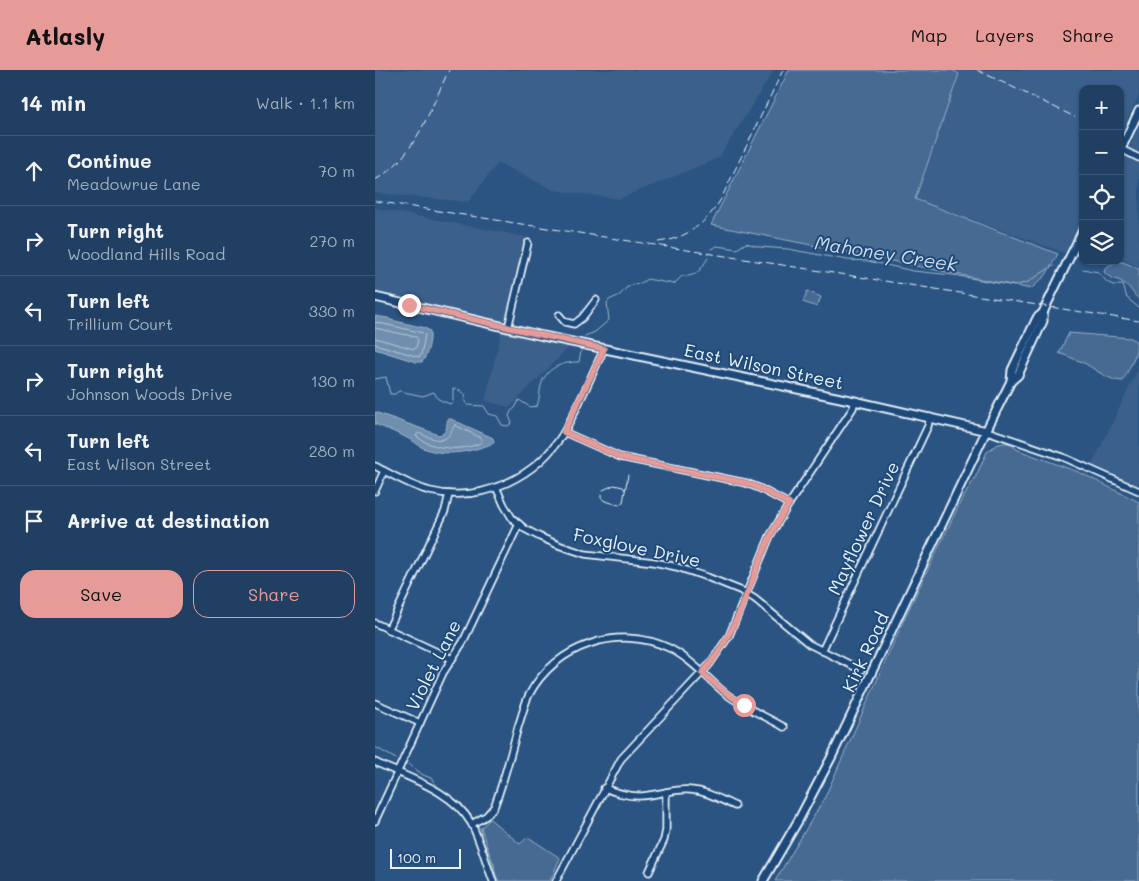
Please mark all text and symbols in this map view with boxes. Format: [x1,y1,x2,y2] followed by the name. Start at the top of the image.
[25,20,105,51] text: Atlasly
[911,23,947,47] text: Map
[975,23,1034,47] text: Layers
[1062,23,1114,47] text: Share
[1079,85,1124,265] map controls
[1079,85,1124,130] button: +
[20,89,86,116] text: 14 min
[256,92,355,113] text: Walk · 1.1 km
[1079,130,1124,175] button: −
[67,148,152,173] text: Continue
[20,157,48,185] icon: ahead
[318,160,355,181] text: 70 m
[67,173,201,194] text: Meadowrue Lane
[1079,175,1124,220] button: locate
[67,218,164,243] text: Turn right
[1079,220,1124,265] button: layers
[20,227,48,255] icon: right
[813,229,960,277] water label: Mahoney Creek
[309,230,355,251] text: 270 m
[67,243,225,264] text: Woodland Hills Road
[67,288,150,313] text: Turn left
[398,294,421,317] route end
[20,297,48,325] icon: left
[309,300,355,321] text: 330 m
[67,313,173,334] text: Trillium Court
[682,337,846,395] street label: East Wilson Street
[67,358,164,383] text: Turn right
[20,367,48,395] icon: right
[311,370,355,391] text: 130 m
[67,383,233,404] text: Johnson Woods Drive
[67,428,150,453] text: Turn left
[20,437,48,465] icon: left
[309,440,355,461] text: 280 m
[67,453,211,474] text: East Wilson Street
[822,457,904,599] street label: Mayflower Drive
[20,507,48,535] icon: arrive
[67,508,270,533] text: Arrive at destination
[571,522,703,572] street label: Foxglove Drive
[20,570,183,618] button: Save
[193,570,355,618] button: Share
[836,608,894,696] street label: Kirk Road
[400,615,466,715] street label: Violet Lane
[733,694,756,717] route start
[390,846,461,869] scale bar
[397,848,436,867] text: 100 m

